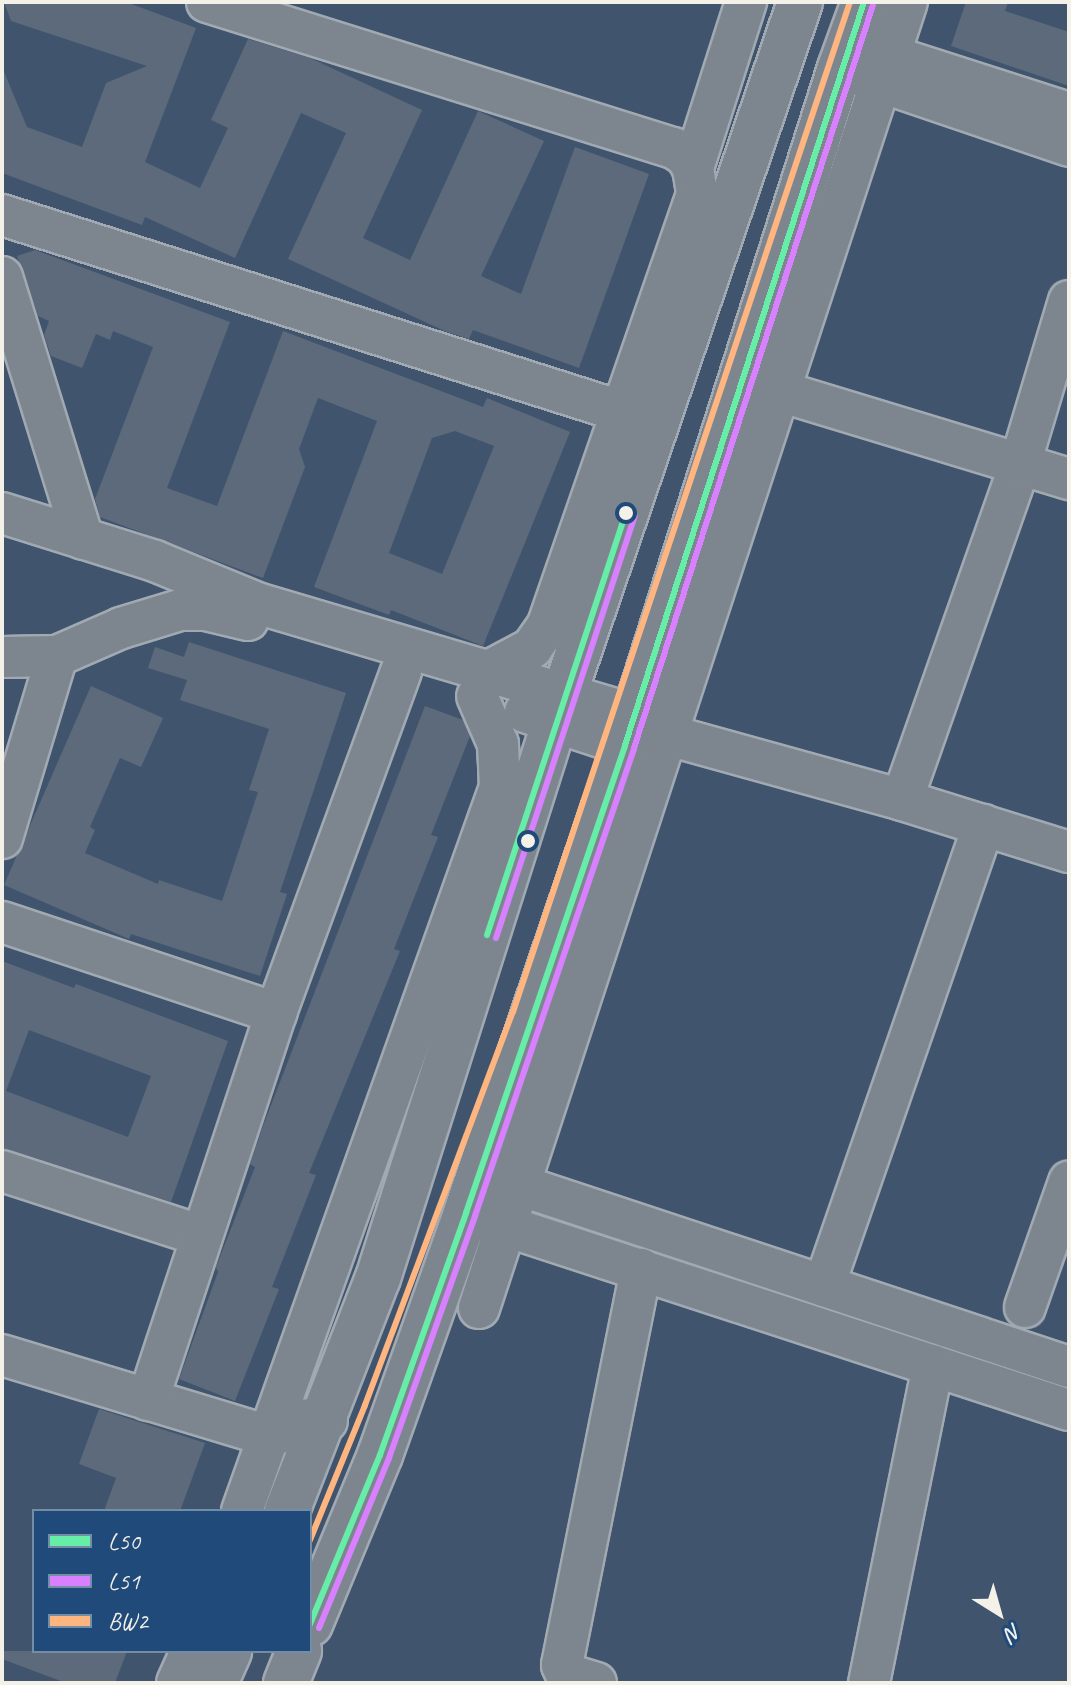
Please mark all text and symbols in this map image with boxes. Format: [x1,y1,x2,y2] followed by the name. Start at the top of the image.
[618,505,634,521] unlabelled marker
[520,833,536,849] unlabelled marker
[32,1509,312,1653] legend
[108,1526,140,1556] text: L50
[108,1566,140,1596] text: L51
[959,1573,1039,1653] north arrow
[108,1606,148,1636] text: BW2
[1000,1617,1027,1647] text: N

